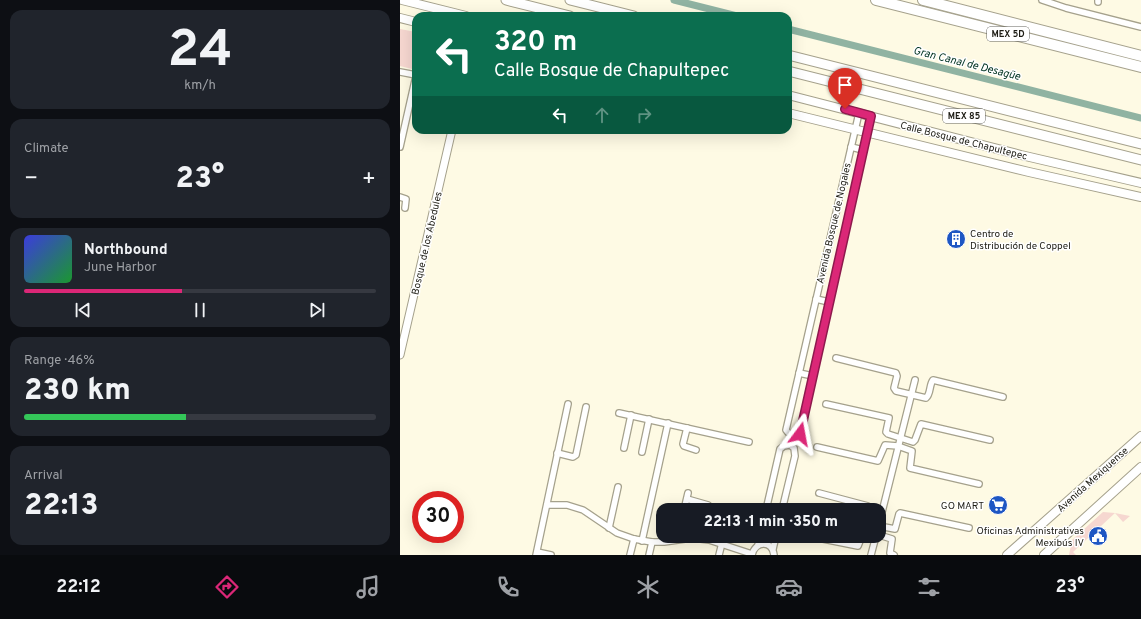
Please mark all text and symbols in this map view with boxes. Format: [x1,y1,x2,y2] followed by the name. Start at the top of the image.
[167,19,233,85] text: 24
[494,25,577,61] text: 320 m
[987,27,1029,41] road number: MEX 5D
[428,28,480,80] icon: left
[912,44,1022,84] water label: Gran Canal de Desagüe
[494,60,729,83] text: Calle Bosque de Chapultepec
[828,68,862,109] pin
[834,74,856,96] icon: arrive
[184,78,216,94] text: km/h
[549,104,571,126] icon: left
[591,104,613,126] icon: ahead
[633,104,655,126] icon: right
[943,109,985,123] road number: MEX 85
[899,119,1029,164] street label: Calle Bosque de Chapultepec
[24,141,69,157] text: Climate
[176,161,224,198] text: 23°
[814,161,855,285] street label: Avenida Bosque de Nogales
[24,166,38,193] text: −
[362,166,376,193] text: +
[409,190,446,296] street label: Bosque de los Abedules
[945,228,967,250] building icon: Centro de Distribución de Coppel
[970,228,1071,253] place label: Centro de Distribución de Coppel
[84,241,168,260] text: Northbound
[84,260,157,276] text: June Harbor
[72,299,94,321] icon: previous
[189,299,211,321] icon: pause
[306,299,328,321] icon: next
[24,353,95,369] text: Range · 46%
[24,373,131,410] text: 230 km
[779,413,821,455] position arrow
[1055,445,1131,516] street label: Avenida Mexiquense
[24,468,63,484] text: Arrival
[24,488,98,525] text: 22:13
[412,491,464,543] speed limit sign: 30
[987,494,1009,516] supermarket icon: GO MART
[941,500,984,513] place label: GO MART
[704,513,838,532] text: 22:13 · 1 min · 350 m
[976,525,1084,550] place label: Oficinas Administrativas Mexibús IV
[1087,525,1109,547] public building icon: Oficinas Administrativas Mexibús IV
[213,573,241,601] icon: directions
[354,573,382,601] icon: music
[494,573,522,601] icon: phone
[634,573,662,601] icon: climate
[775,573,803,601] icon: car
[915,573,943,601] icon: filters
[56,576,101,599] text: 22:12
[1055,576,1085,599] text: 23°

